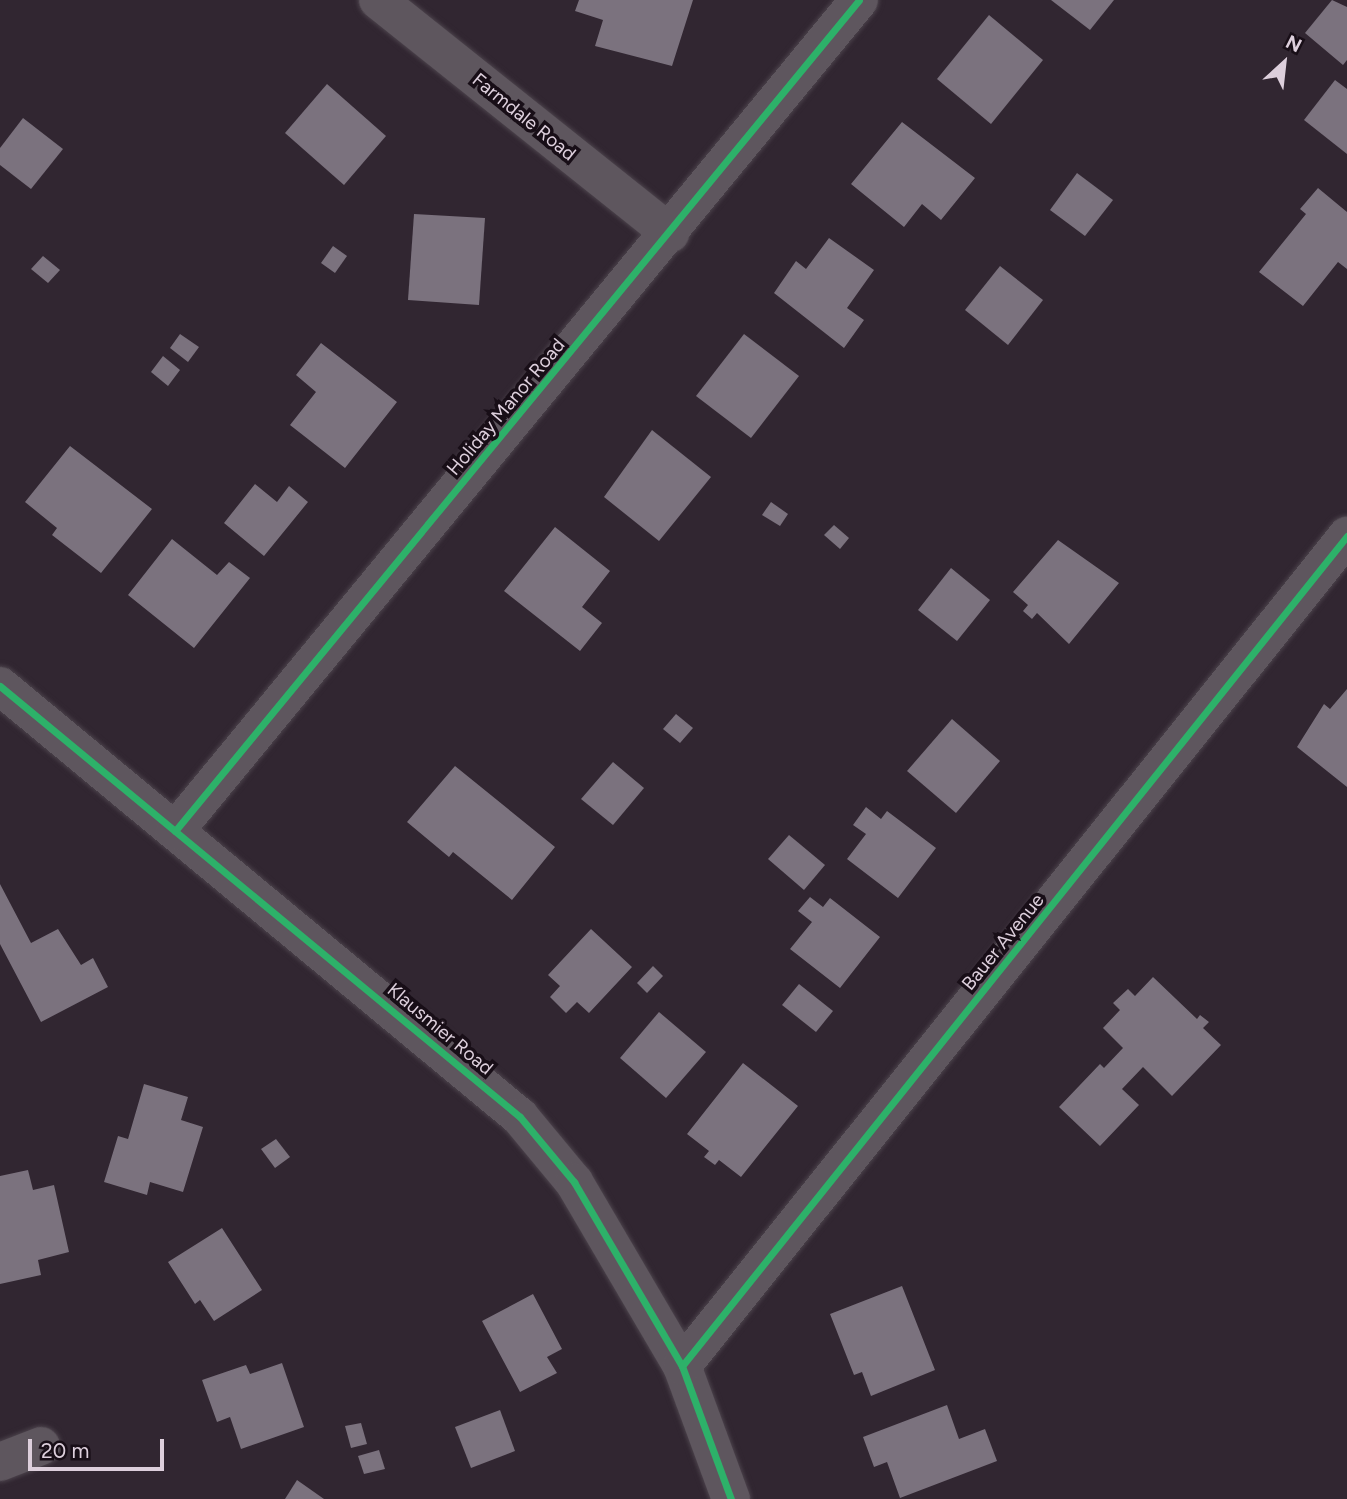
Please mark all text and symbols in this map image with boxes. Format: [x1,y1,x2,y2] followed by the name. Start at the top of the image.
[1249,28,1319,98] north arrow
[1282,30,1306,57] text: N
[468,68,580,166] street label: Farmdale Road
[442,334,570,480] street label: Holiday Manor Road
[957,889,1049,995] street label: Bauer Avenue
[383,978,497,1080] street label: Klausmier Road
[32,1426,168,1470] scale bar
[41,1438,89,1463] text: 20 m

